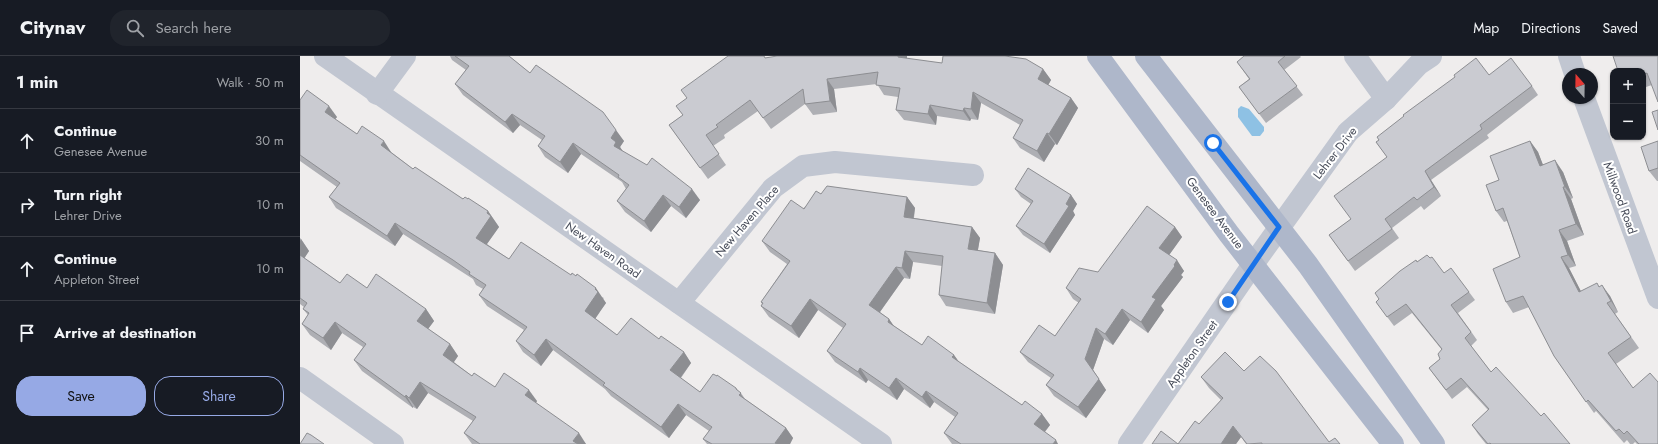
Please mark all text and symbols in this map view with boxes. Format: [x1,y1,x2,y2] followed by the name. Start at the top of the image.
[110,10,390,46] search box
[20,14,86,41] text: Citynav
[124,17,146,39] icon: search
[156,17,231,39] text: Search here
[1473,18,1499,38] text: Map
[1521,18,1581,38] text: Directions
[1603,18,1638,38] text: Saved
[1562,68,1598,104] north arrow
[1610,68,1646,140] map controls
[1610,68,1646,104] button: +
[16,70,58,94] text: 1 min
[217,73,284,92] text: Walk · 50 m
[1610,104,1646,140] button: −
[54,120,117,142] text: Continue
[1309,123,1361,183] street label: Lehrer Drive
[16,130,38,152] icon: ahead
[255,131,284,150] text: 30 m
[1204,134,1222,152] route start
[54,142,147,161] text: Genesee Avenue
[1599,159,1641,237] street label: Millwood Road
[1182,173,1248,253] street label: Genesee Avenue
[711,181,783,261] street label: New Haven Place
[54,184,122,206] text: Turn right
[16,194,38,216] icon: right
[256,195,284,214] text: 10 m
[54,206,122,225] text: Lehrer Drive
[562,217,644,283] street label: New Haven Road
[54,248,117,270] text: Continue
[16,258,38,280] icon: ahead
[256,259,284,278] text: 10 m
[54,270,139,289] text: Appleton Street
[1219,293,1237,311] route end
[1162,317,1222,391] street label: Appleton Street
[16,322,38,344] icon: arrive
[54,322,196,344] text: Arrive at destination
[16,376,146,416] button: Save
[154,376,284,416] button: Share

